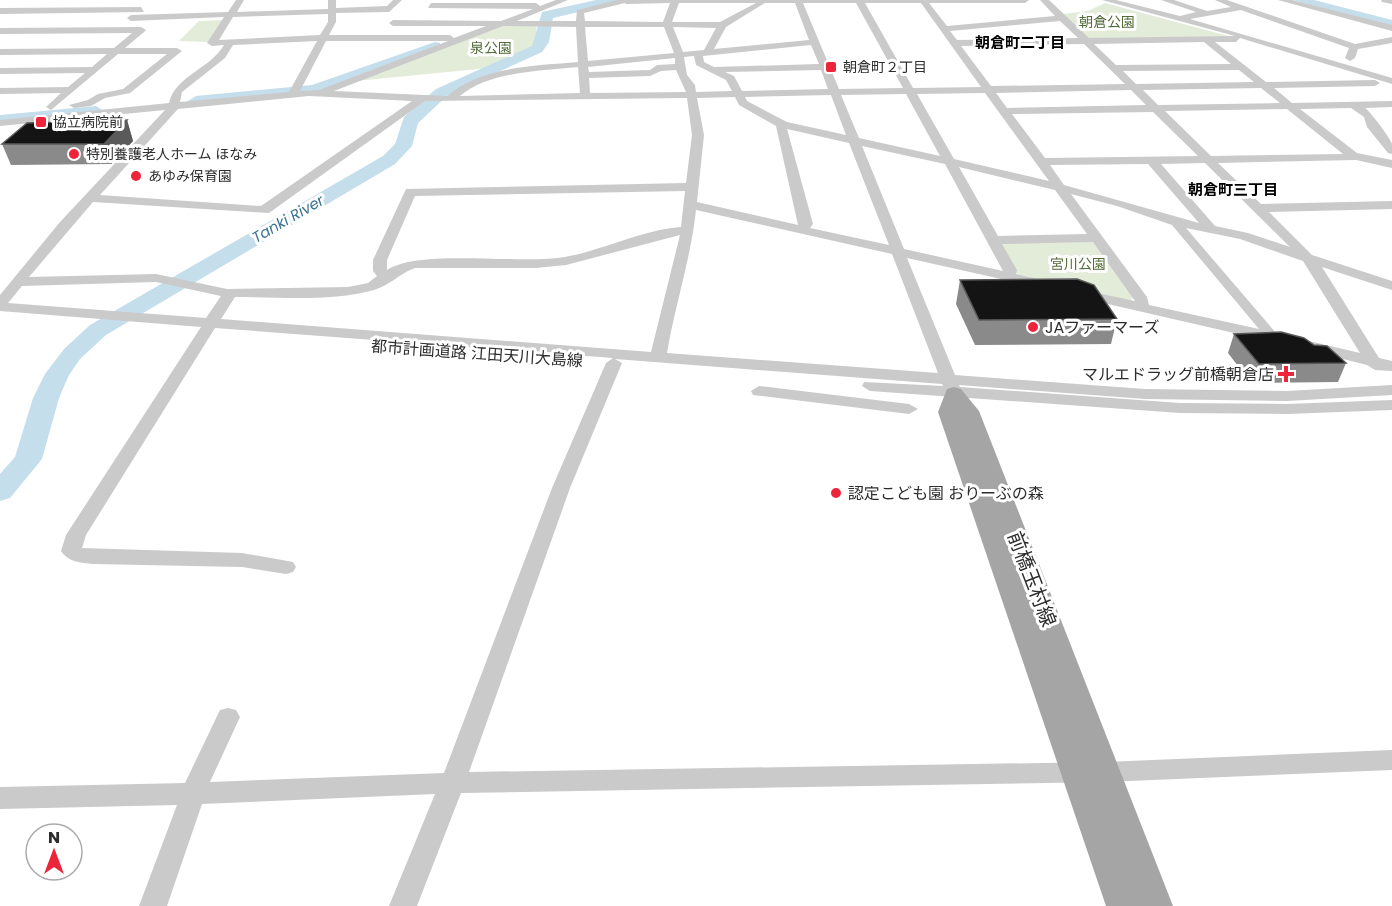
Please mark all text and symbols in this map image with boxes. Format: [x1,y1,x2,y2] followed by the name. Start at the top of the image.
[1079,12,1135,32] park label: 朝倉公園
[975,32,1065,53] district label: 朝倉町二丁目
[470,38,512,58] park label: 泉公園
[843,57,927,77] place label: 朝倉町２丁目
[824,60,838,74] marker: 朝倉町２丁目
[53,112,123,132] place label: 協立病院前
[34,115,48,129] marker: 協立病院前
[86,144,257,164] place label: 特別養護老人ホーム ほなみ
[67,147,81,161] marker: 特別養護老人ホーム ほなみ
[148,166,232,186] place label: あゆみ保育園
[129,169,143,183] marker: あゆみ保育園
[1188,179,1278,200] district label: 朝倉町三丁目
[248,189,328,248] water label: Tanki River
[1050,254,1106,274] park label: 宮川公園
[1045,316,1159,339] place label: JAファーマーズ
[1026,320,1040,334] marker: JAファーマーズ
[370,335,584,372] street label: 都市計画道路 江田天川大島線
[1082,363,1274,386] place label: マルエドラッグ前橋朝倉店
[1279,367,1293,381] marker: マルエドラッグ前橋朝倉店
[848,482,1044,505] place label: 認定こども園 おりーぶの森
[829,486,843,500] marker: 認定こども園 おりーぶの森
[1001,527,1063,631] street label: 前橋玉村線
[24,822,84,882] north arrow
[48,826,60,849] text: N

